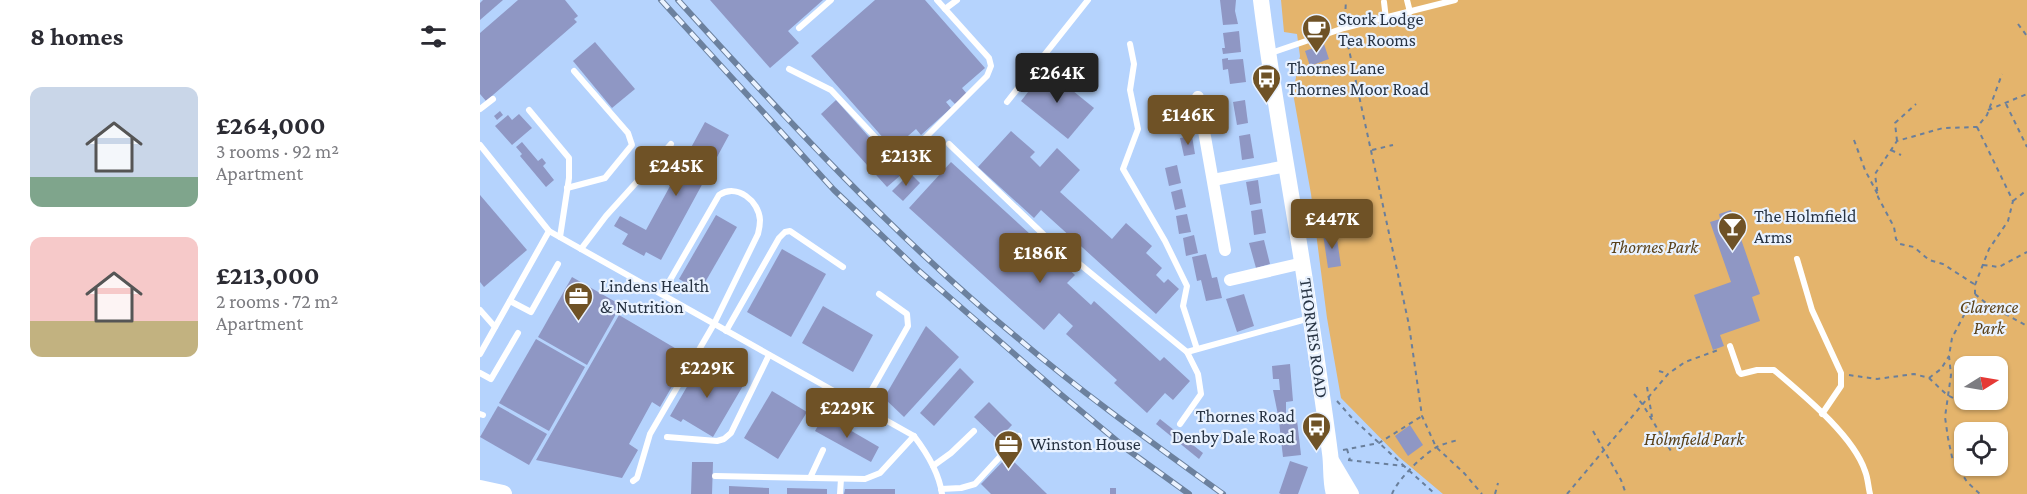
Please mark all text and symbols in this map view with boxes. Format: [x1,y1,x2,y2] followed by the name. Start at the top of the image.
[1338,9,1423,50] place label: Stork Lodge Tea Rooms
[1301,13,1333,55] cafe icon: Stork Lodge Tea Rooms
[417,20,450,53] icon: filters
[30,22,123,51] text: 8 homes
[1015,53,1099,104] pin: £264K
[1287,58,1429,99] place label: Thornes Lane Thornes Moor Road
[1029,61,1085,83] text: £264K
[1250,62,1282,104] bus stop icon: Thornes Lane Thornes Moor Road
[1146,95,1230,146] pin: £146K
[1162,103,1214,125] text: £146K
[78,111,150,183] icon: home
[216,111,326,140] text: £264,000
[864,136,948,187] pin: £213K
[216,140,339,162] text: 3 rooms · 92 m²
[881,144,931,166] text: £213K
[634,146,718,197] pin: £245K
[649,154,703,176] text: £245K
[216,162,303,184] text: Apartment
[1290,199,1374,250] pin: £447K
[1754,206,1857,247] place label: The Holmfield Arms
[1305,207,1359,229] text: £447K
[1717,210,1749,252] bar icon: The Holmfield Arms
[998,233,1082,284] pin: £186K
[1610,237,1699,257] park label: Thornes Park
[1013,241,1067,263] text: £186K
[78,261,150,333] icon: home
[216,261,320,290] text: £213,000
[600,276,710,317] place label: Lindens Health & Nutrition
[1296,277,1332,399] street label: THORNES ROAD
[563,280,595,322] office icon: Lindens Health & Nutrition
[216,290,338,312] text: 2 rooms · 72 m²
[1960,297,2018,338] park label: Clarence Park
[216,312,303,334] text: Apartment
[665,348,749,399] pin: £229K
[680,356,734,378] text: £229K
[1954,356,2008,410] north arrow
[1954,356,2008,476] map controls
[805,388,889,439] pin: £229K
[820,396,874,418] text: £229K
[1172,406,1296,447] place label: Thornes Road Denby Dale Road
[1300,410,1332,452] bus stop icon: Thornes Road Denby Dale Road
[1954,422,2008,476] button: locate
[993,428,1025,470] office icon: Winston House
[1644,429,1745,449] park label: Holmfield Park
[1030,434,1141,454] place label: Winston House

